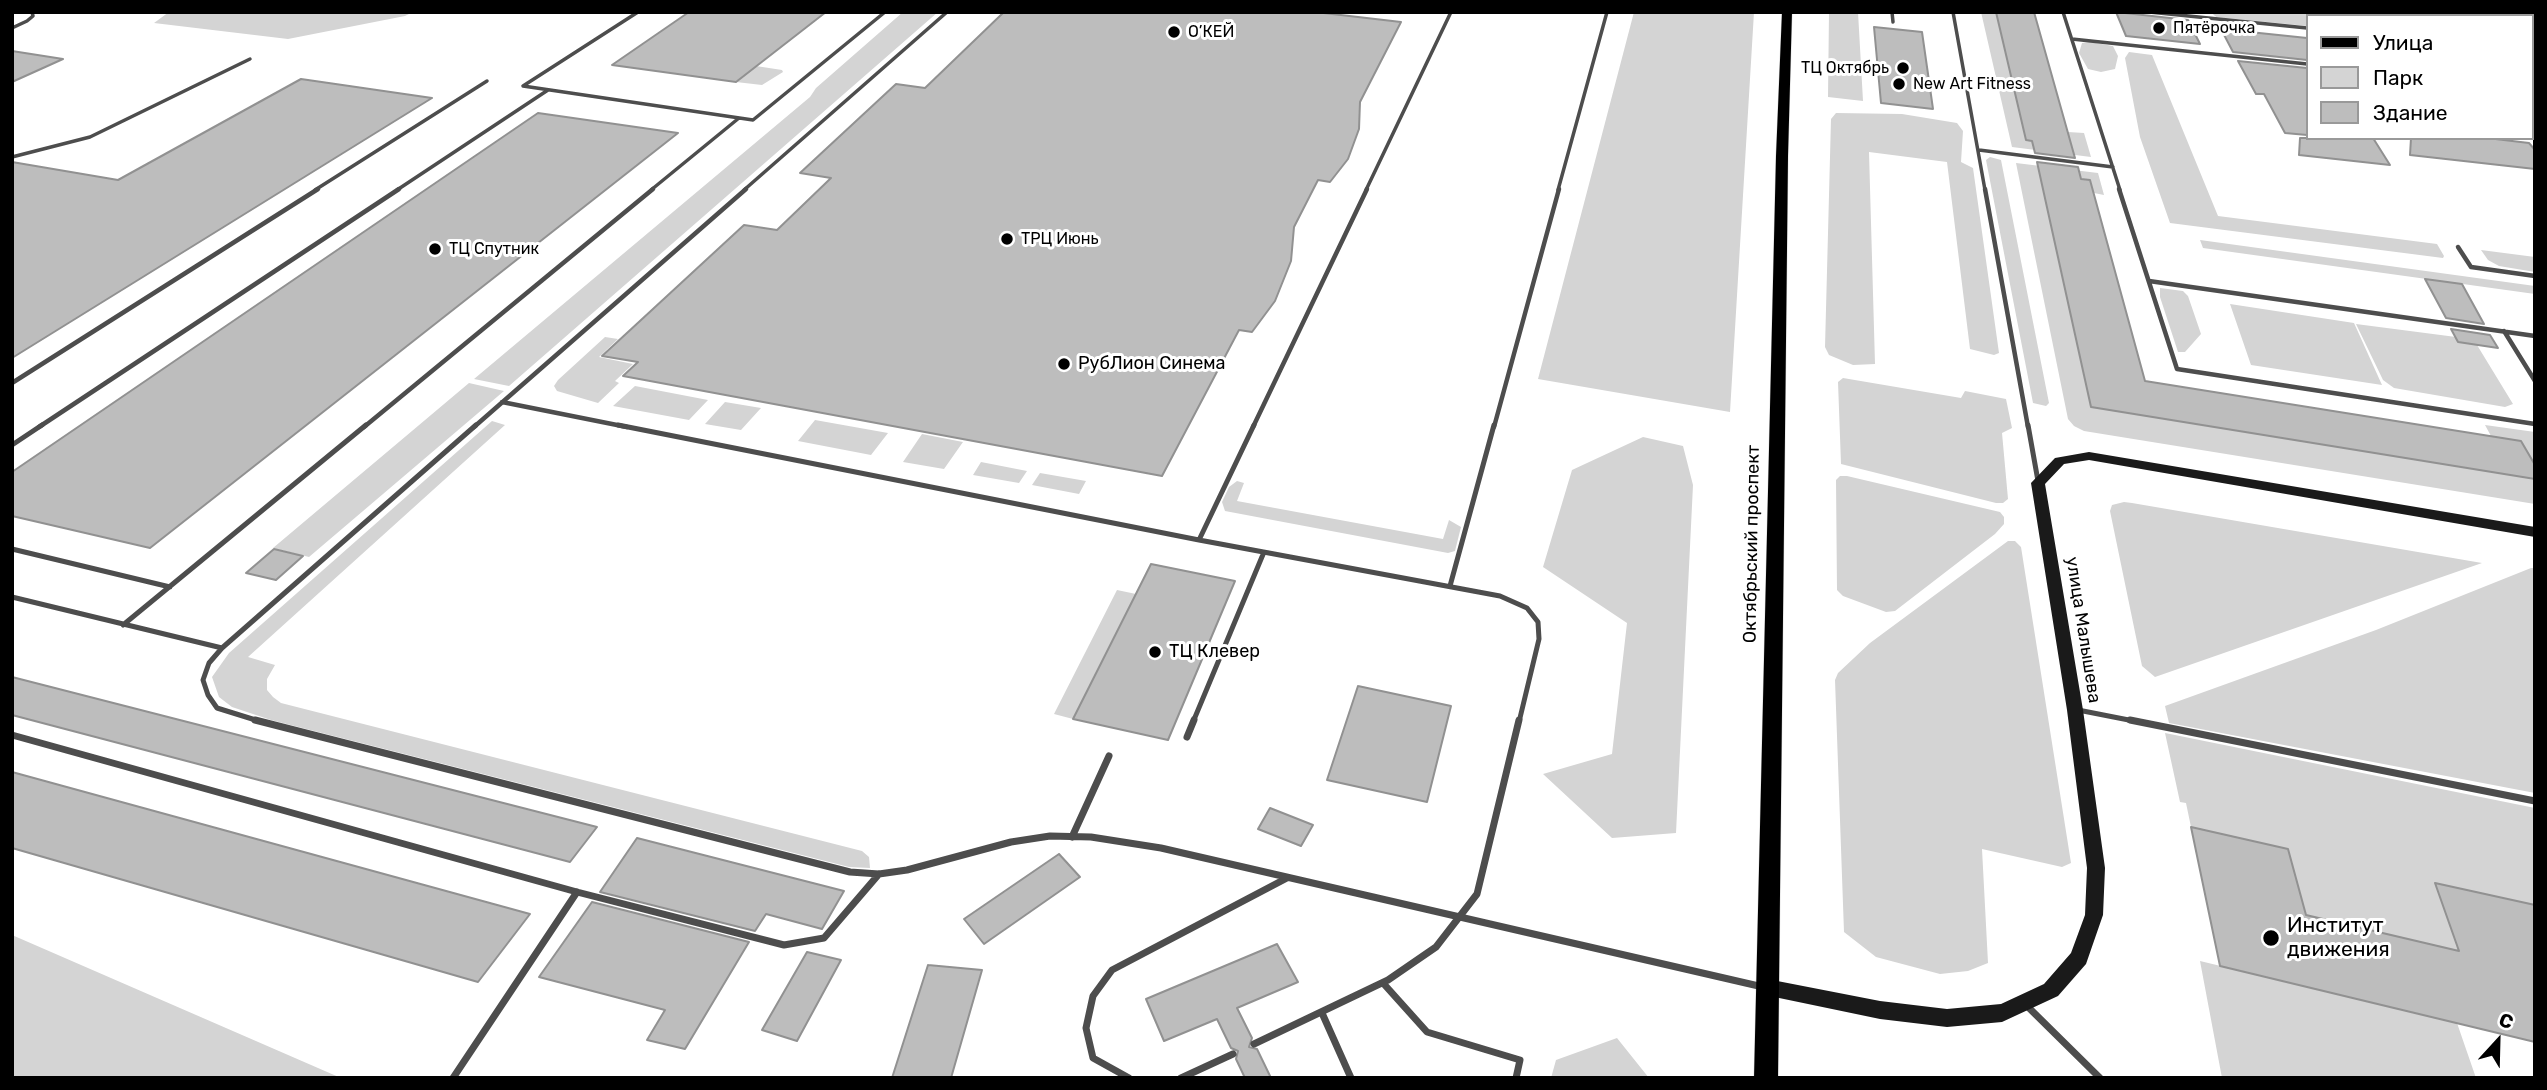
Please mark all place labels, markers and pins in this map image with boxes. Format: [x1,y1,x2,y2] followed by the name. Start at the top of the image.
[2173,18,2255,38] place label: Пятёрочка
[2151,20,2167,36] marker: Пятёрочка
[1188,22,1234,42] place label: О’КЕЙ
[1166,24,1182,40] marker: О’КЕЙ
[1801,58,1889,78] place label: ТЦ Октябрь
[1895,60,1911,76] marker: ТЦ Октябрь
[1913,74,2031,94] place label: New Art Fitness
[1891,76,1907,92] marker: New Art Fitness
[1021,229,1099,249] place label: ТРЦ Июнь
[999,231,1015,247] marker: ТРЦ Июнь
[449,239,539,259] place label: ТЦ Спутник
[427,241,443,257] marker: ТЦ Спутник
[1078,353,1225,375] place label: РубЛион Синема
[1056,356,1072,372] marker: РубЛион Синема
[1169,641,1260,663] place label: ТЦ Клевер
[1147,644,1163,660] marker: ТЦ Клевер
[2287,913,2390,963] place label: Институт движения
[2261,928,2281,948] marker: Институт движения

